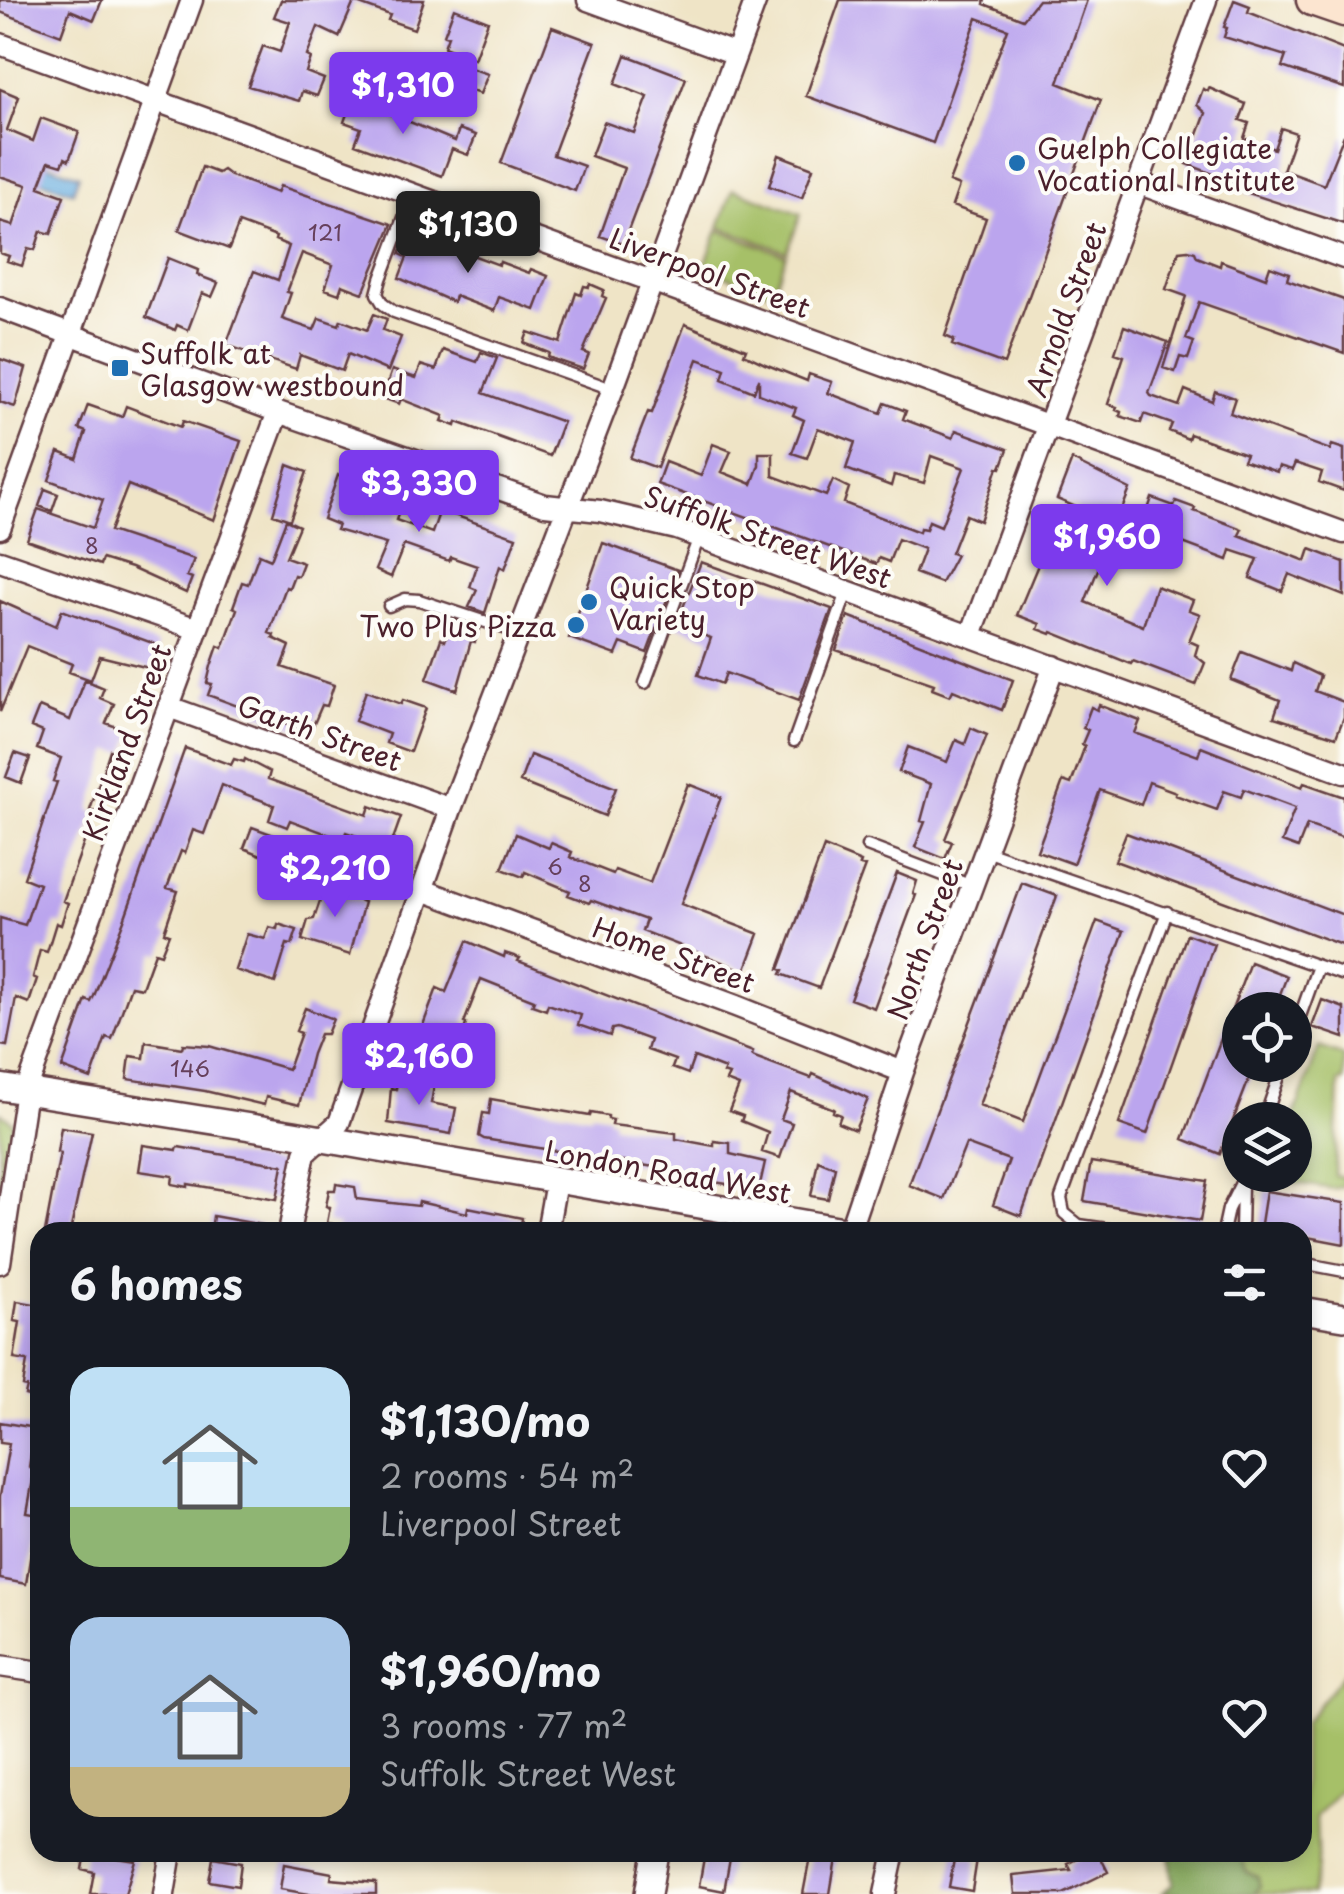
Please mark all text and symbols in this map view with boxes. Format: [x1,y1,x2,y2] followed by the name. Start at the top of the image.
[322,52,484,137] pin: $1,310
[351,60,455,108] text: $1,310
[1037,126,1295,201] place label: Guelph Collegiate Vocational Institute
[1006,152,1028,174] marker: Guelph Collegiate Vocational Institute
[387,191,549,276] pin: $1,130
[418,199,518,247] text: $1,130
[308,215,342,248] house number: 121
[603,216,817,328] street label: Liverpool Street
[1013,216,1117,402] street label: Arnold Street
[140,331,404,406] place label: Suffolk at Glasgow westbound
[109,357,131,379] marker: Suffolk at Glasgow westbound
[338,450,500,535] pin: $3,330
[361,458,477,506] text: $3,330
[639,474,897,598] street label: Suffolk Street West
[1026,504,1188,589] pin: $1,960
[1053,512,1161,560] text: $1,960
[85,528,99,561] house number: 8
[609,565,755,640] place label: Quick Stop Variety
[578,591,600,613] marker: Quick Stop Variety
[359,604,557,647] place label: Two Plus Pizza
[565,614,587,636] marker: Two Plus Pizza
[70,637,182,847] street label: Kirkland Street
[232,682,408,782] street label: Garth Street
[254,835,416,920] pin: $2,210
[279,843,391,891] text: $2,210
[547,849,563,882] house number: 6
[875,852,973,1026] street label: North Street
[578,866,592,899] house number: 8
[587,905,761,1003] street label: Home Street
[1222,992,1312,1192] map controls
[1222,992,1312,1082] button: locate
[338,1023,500,1108] pin: $2,160
[364,1031,474,1079] text: $2,160
[170,1051,210,1084] house number: 146
[1222,1102,1312,1192] button: layers
[542,1128,794,1214] street label: London Road West
[70,1251,243,1314] text: 6 homes
[1217,1255,1272,1310] icon: filters
[380,1388,590,1451] text: $1,130/mo
[150,1407,270,1527] icon: home
[1217,1440,1272,1495] icon: heart
[380,1451,634,1499] text: 2 rooms · 54 m²
[380,1499,621,1547] text: Liverpool Street
[380,1638,601,1701] text: $1,960/mo
[150,1657,270,1777] icon: home
[1217,1690,1272,1745] icon: heart
[380,1701,628,1749] text: 3 rooms · 77 m²
[380,1749,676,1797] text: Suffolk Street West

